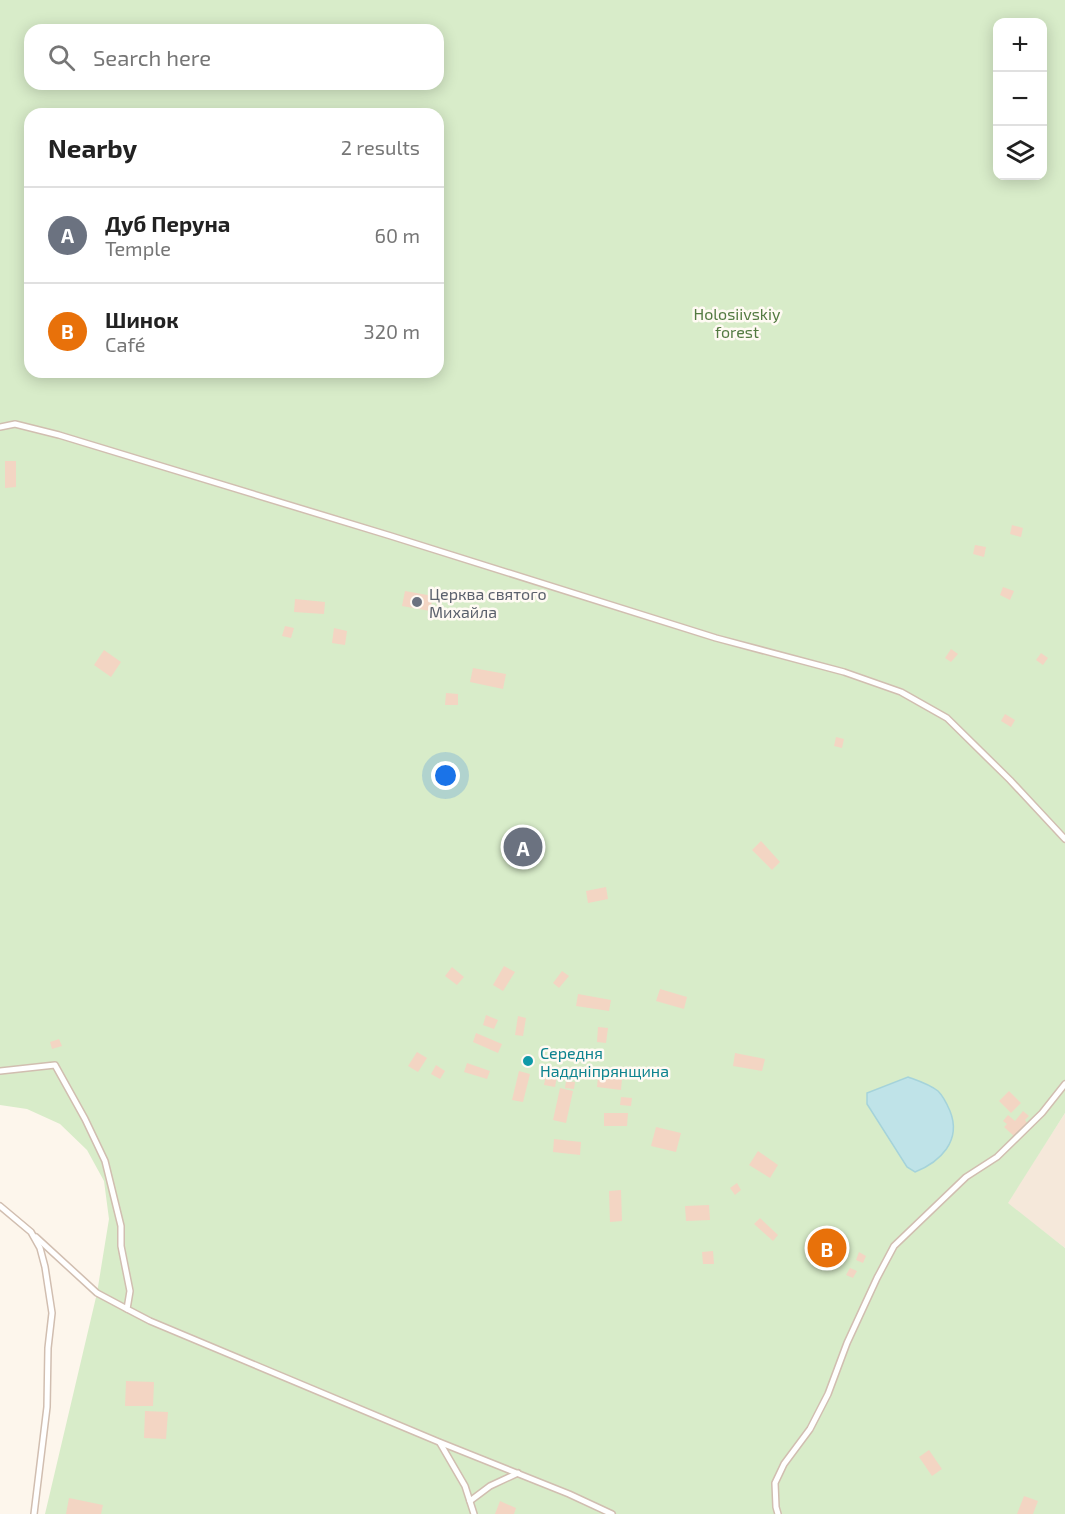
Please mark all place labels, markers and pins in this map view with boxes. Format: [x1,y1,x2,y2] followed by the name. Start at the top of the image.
[429,584,547,621] place label: Церква святого Михайла
[410,595,424,609] marker: Церква святого Михайла
[504,824,542,870] pin: A
[540,1043,669,1080] place label: Середня Наддніпрянщина
[521,1054,535,1068] marker: Середня Наддніпрянщина
[808,1226,846,1270] pin: B

